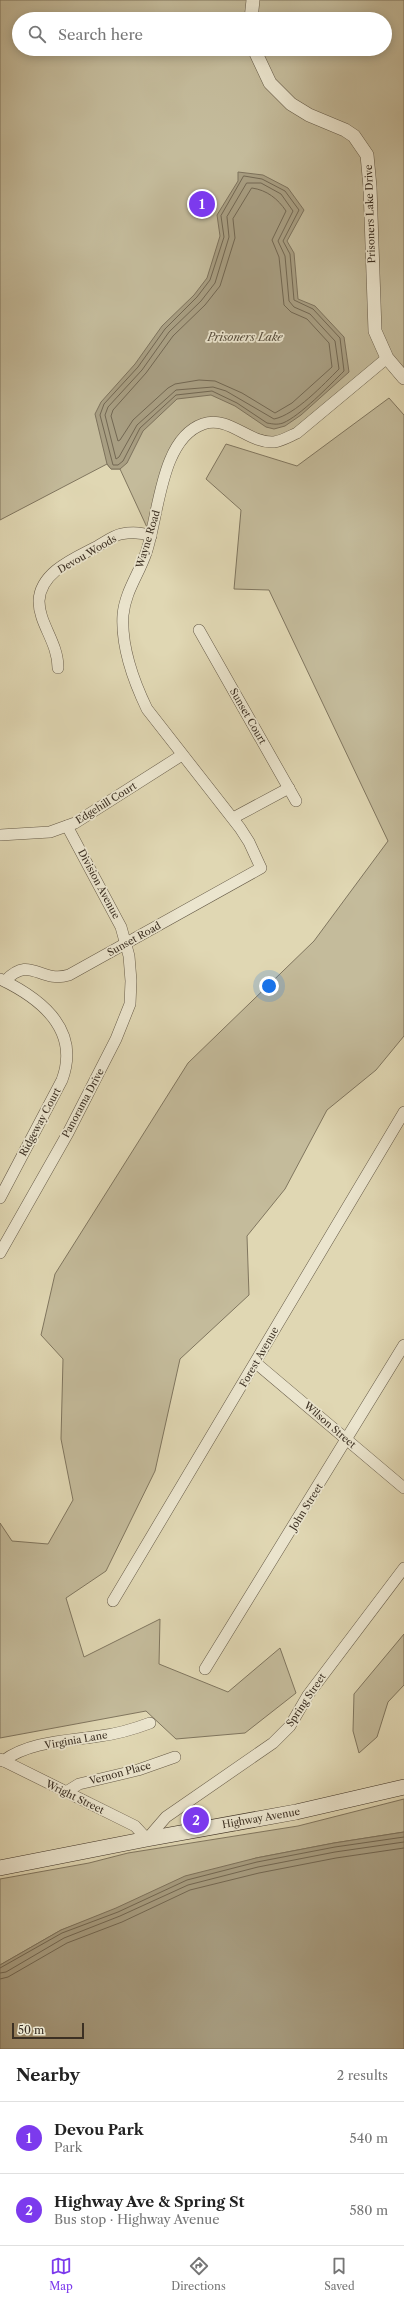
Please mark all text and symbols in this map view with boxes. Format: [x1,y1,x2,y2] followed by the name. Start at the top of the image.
[12,12,392,56] search box
[26,23,48,45] icon: search
[58,25,143,44] text: Search here
[362,164,378,264] street label: Prisoners Lake Drive
[189,189,215,219] pin: 1
[206,330,283,344] water label: Prisoners Lake
[133,508,163,571] street label: Wayne Road
[55,532,119,576] street label: Devou Woods
[227,686,269,747] street label: Sunset Court
[73,779,139,827] street label: Edgehill Court
[75,847,123,921] street label: Division Avenue
[105,919,163,959] street label: Sunset Road
[259,976,279,996] your location
[59,1066,107,1140] street label: Panorama Drive
[16,1085,64,1159] street label: Ridgeway Court
[236,1324,282,1389] street label: Forest Avenue
[301,1398,359,1451] street label: Wilson Street
[285,1481,326,1535] street label: John Street
[283,1670,329,1729] street label: Spring Street
[43,1728,109,1752] street label: Virginia Lane
[87,1758,153,1788] street label: Vernon Place
[43,1777,107,1817] street label: Wright Street
[183,1805,209,1835] pin: 2
[221,1805,301,1831] street label: Highway Avenue
[12,2021,84,2040] scale bar
[18,2023,44,2037] text: 50 m
[16,2065,80,2085] text: Nearby
[337,2067,388,2083] text: 2 results
[54,2120,144,2139] text: Devou Park
[26,2130,32,2146] text: 1
[350,2130,388,2146] text: 540 m
[54,2139,82,2155] text: Park
[54,2192,245,2211] text: Highway Ave & Spring St
[25,2202,33,2218] text: 2
[349,2202,388,2218] text: 580 m
[54,2211,220,2227] text: Bus stop · Highway Avenue
[49,2255,73,2293] tab: Map
[171,2255,226,2293] tab: Directions
[324,2255,355,2293] tab: Saved

